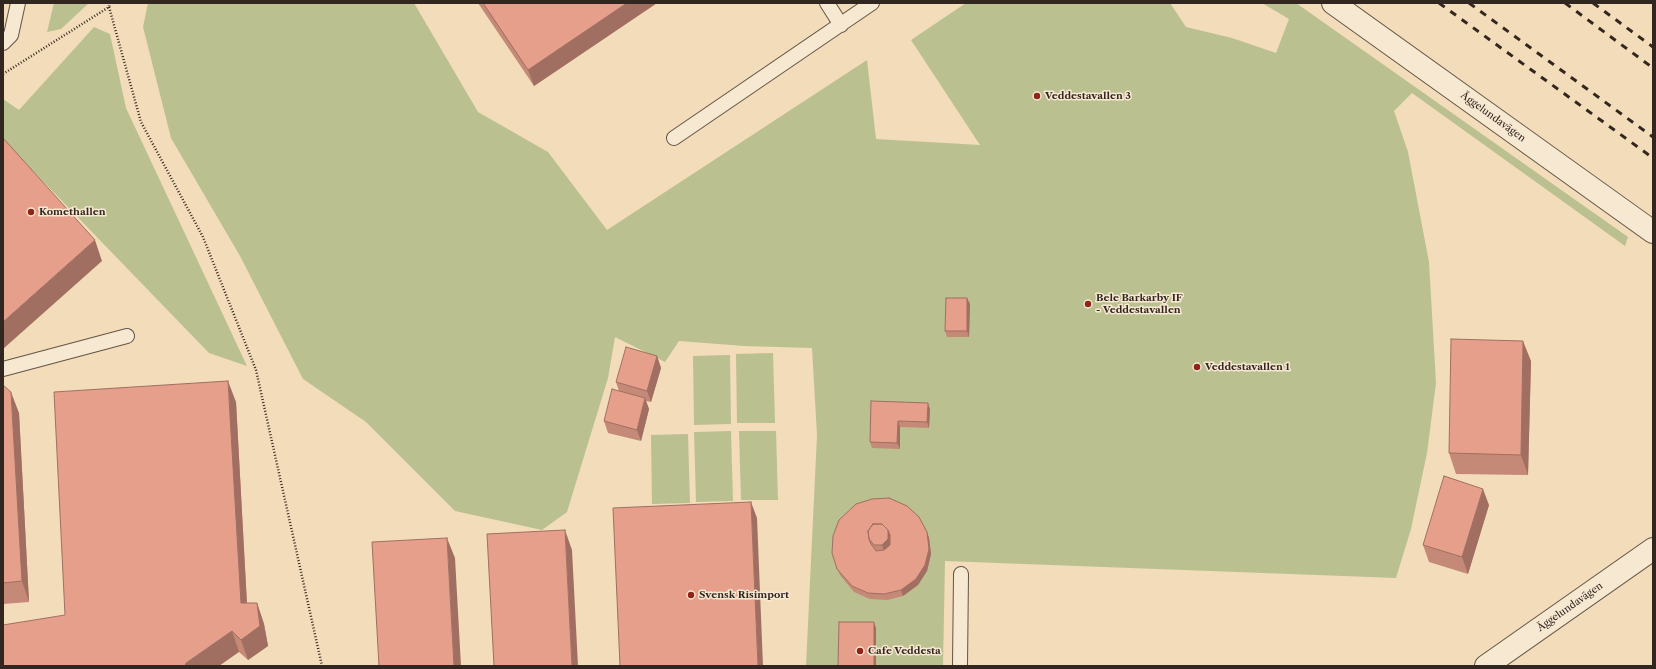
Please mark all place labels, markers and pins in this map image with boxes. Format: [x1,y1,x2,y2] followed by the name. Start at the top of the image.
[1045,90,1131,102] place label: Veddestavallen 3
[1032,91,1042,101] marker: Veddestavallen 3
[39,206,106,218] place label: Komethallen
[26,207,36,217] marker: Komethallen
[1096,292,1183,316] place label: Bele Barkarby IF - Veddestavallen
[1083,299,1093,309] marker: Bele Barkarby IF - Veddestavallen
[1205,361,1290,373] place label: Veddestavallen 1
[1192,362,1202,372] marker: Veddestavallen 1
[699,589,789,601] place label: Svensk Risimport
[686,590,696,600] marker: Svensk Risimport
[868,645,941,657] place label: Cafe Veddesta
[855,646,865,656] marker: Cafe Veddesta

